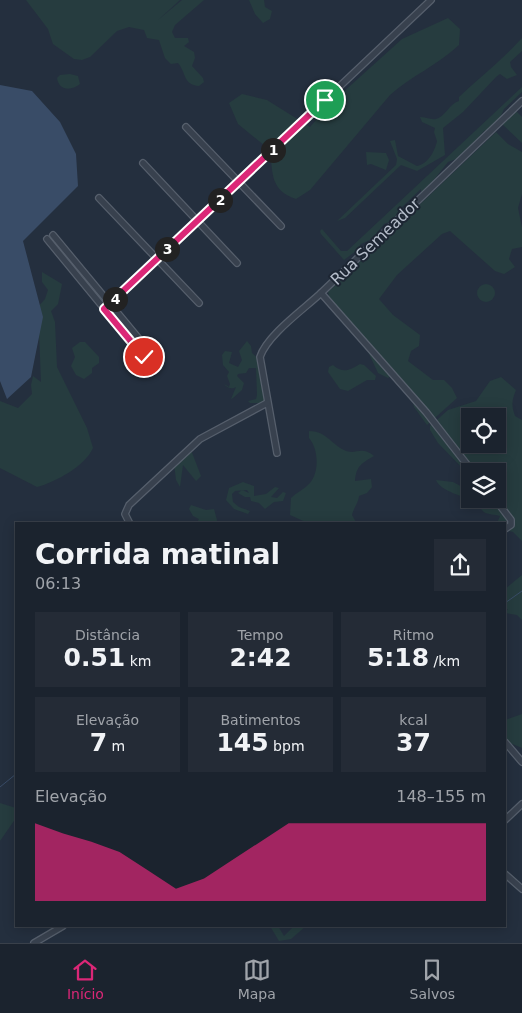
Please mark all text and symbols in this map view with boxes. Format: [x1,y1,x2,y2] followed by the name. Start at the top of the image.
[304,79,346,121] pin
[311,86,339,114] icon: arrive
[260,138,286,162] pin: 1
[269,142,278,158] text: 1
[208,188,232,212] pin: 2
[216,192,225,208] text: 2
[327,194,424,289] street label: Rua Semeador
[154,236,180,262] pin: 3
[163,241,172,257] text: 3
[102,286,128,312] pin: 4
[111,291,120,307] text: 4
[123,336,165,378] pin
[130,343,158,371] icon: check
[461,408,506,508] map controls
[461,408,506,453] button: locate
[461,463,506,508] button: layers
[35,538,280,571] text: Corrida matinal
[434,539,486,591] button: share
[35,574,81,593] text: 06:13
[75,627,140,643] text: Distância
[238,627,283,643] text: Tempo
[393,627,434,643] text: Ritmo
[64,643,125,672] text: 0.51
[229,643,292,672] text: 2:42
[367,643,429,672] text: 5:18
[125,653,151,669] text: km
[429,653,460,669] text: /km
[76,712,139,728] text: Elevação
[220,712,301,728] text: Batimentos
[399,712,428,728] text: kcal
[90,728,107,757] text: 7
[216,728,269,757] text: 145
[396,728,431,757] text: 37
[107,738,125,754] text: m
[269,738,305,754] text: bpm
[35,787,107,806] text: Elevação
[396,787,486,806] text: 148–155 m
[67,956,104,1002] tab: Início
[238,956,276,1002] tab: Mapa
[410,956,455,1002] tab: Salvos

